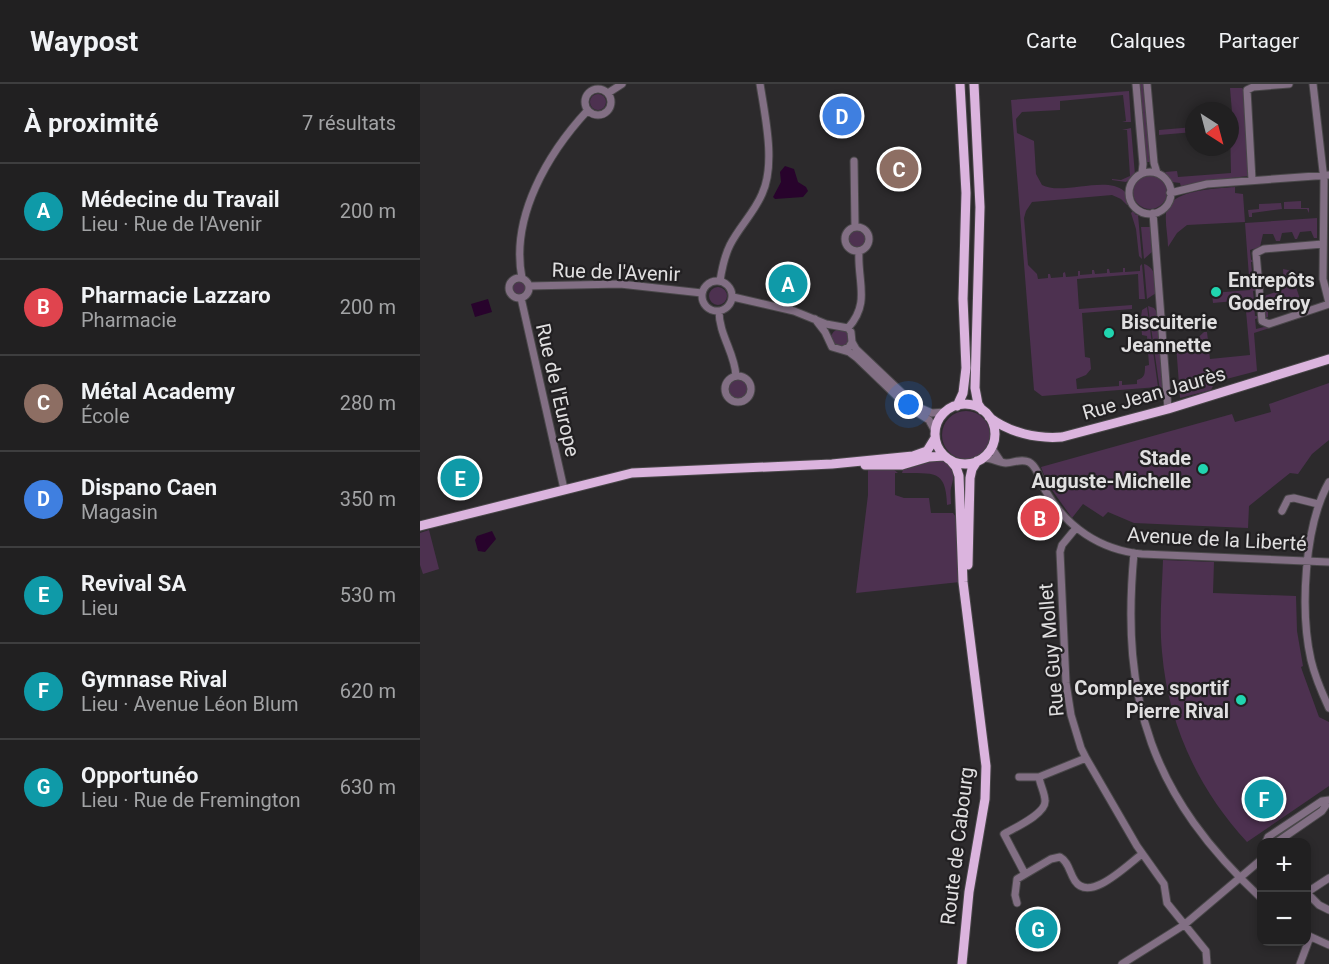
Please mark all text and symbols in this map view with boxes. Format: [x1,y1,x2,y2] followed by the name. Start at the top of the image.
[30,25,138,58] text: Waypost
[1026,29,1077,53] text: Carte
[1110,29,1185,53] text: Calques
[1218,29,1299,53] text: Partager
[822,93,862,138] pin: D
[1185,102,1239,156] north arrow
[24,108,158,138] text: À proximité
[302,111,396,135] text: 7 résultats
[880,146,918,191] pin: C
[81,187,280,212] text: Médecine du Travail
[37,199,50,223] text: A
[340,199,396,223] text: 200 m
[81,212,262,236] text: Lieu · Rue de l'Avenir
[551,258,681,286] street label: Rue de l'Avenir
[768,262,808,306] pin: A
[1228,268,1315,315] place label: Entrepôts Godefroy
[81,283,271,308] text: Pharmacie Lazzaro
[1209,285,1223,299] marker: Entrepôts Godefroy
[37,295,50,319] text: B
[340,295,396,319] text: 200 m
[81,308,177,332] text: Pharmacie
[1121,310,1217,357] place label: Biscuiterie Jeannette
[531,321,585,459] street label: Rue de l'Europe
[1102,326,1116,340] marker: Biscuiterie Jeannette
[1080,361,1228,425] street label: Rue Jean Jaurès
[81,379,235,404] text: Métal Academy
[894,390,923,419] your location
[37,391,50,415] text: C
[340,391,396,415] text: 280 m
[81,404,130,428] text: École
[1032,446,1191,493] place label: Stade Auguste-Michelle
[440,456,480,500] pin: E
[1196,462,1210,476] marker: Stade Auguste-Michelle
[81,475,217,500] text: Dispano Caen
[37,487,50,511] text: D
[340,487,396,511] text: 350 m
[1020,496,1060,540] pin: B
[81,500,158,524] text: Magasin
[1127,522,1307,556] street label: Avenue de la Liberté
[81,571,186,596] text: Revival SA
[1033,582,1069,718] street label: Rue Guy Mollet
[38,583,49,607] text: E
[340,583,396,607] text: 530 m
[81,596,118,620] text: Lieu
[81,667,227,692] text: Gymnase Rival
[1074,676,1230,723] place label: Complexe sportif Pierre Rival
[38,679,49,703] text: F
[340,679,396,703] text: 620 m
[81,692,298,716] text: Lieu · Avenue Léon Blum
[1234,693,1248,707] marker: Complexe sportif Pierre Rival
[81,763,198,788] text: Opportunéo
[935,766,979,926] street label: Route de Cabourg
[37,775,50,799] text: G
[340,775,396,799] text: 630 m
[1244,776,1284,822] pin: F
[81,788,301,812] text: Lieu · Rue de Fremington
[1257,838,1311,946] map controls
[1257,838,1311,892] button: +
[1257,892,1311,946] button: −
[1018,906,1058,952] pin: G

